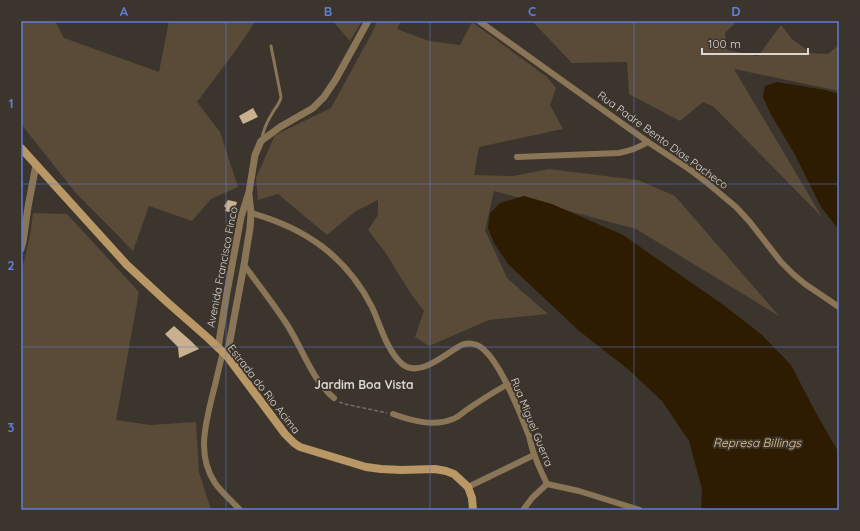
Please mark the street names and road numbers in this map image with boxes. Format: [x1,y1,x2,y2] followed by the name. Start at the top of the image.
[595,88,731,192] street label: Rua Padre Bento Dias Pacheco
[203,205,241,329] street label: Avenida Francisco Finco
[225,341,303,437] street label: Estrada do Rio Acima
[508,376,556,468] street label: Rua Miguel Guerra

